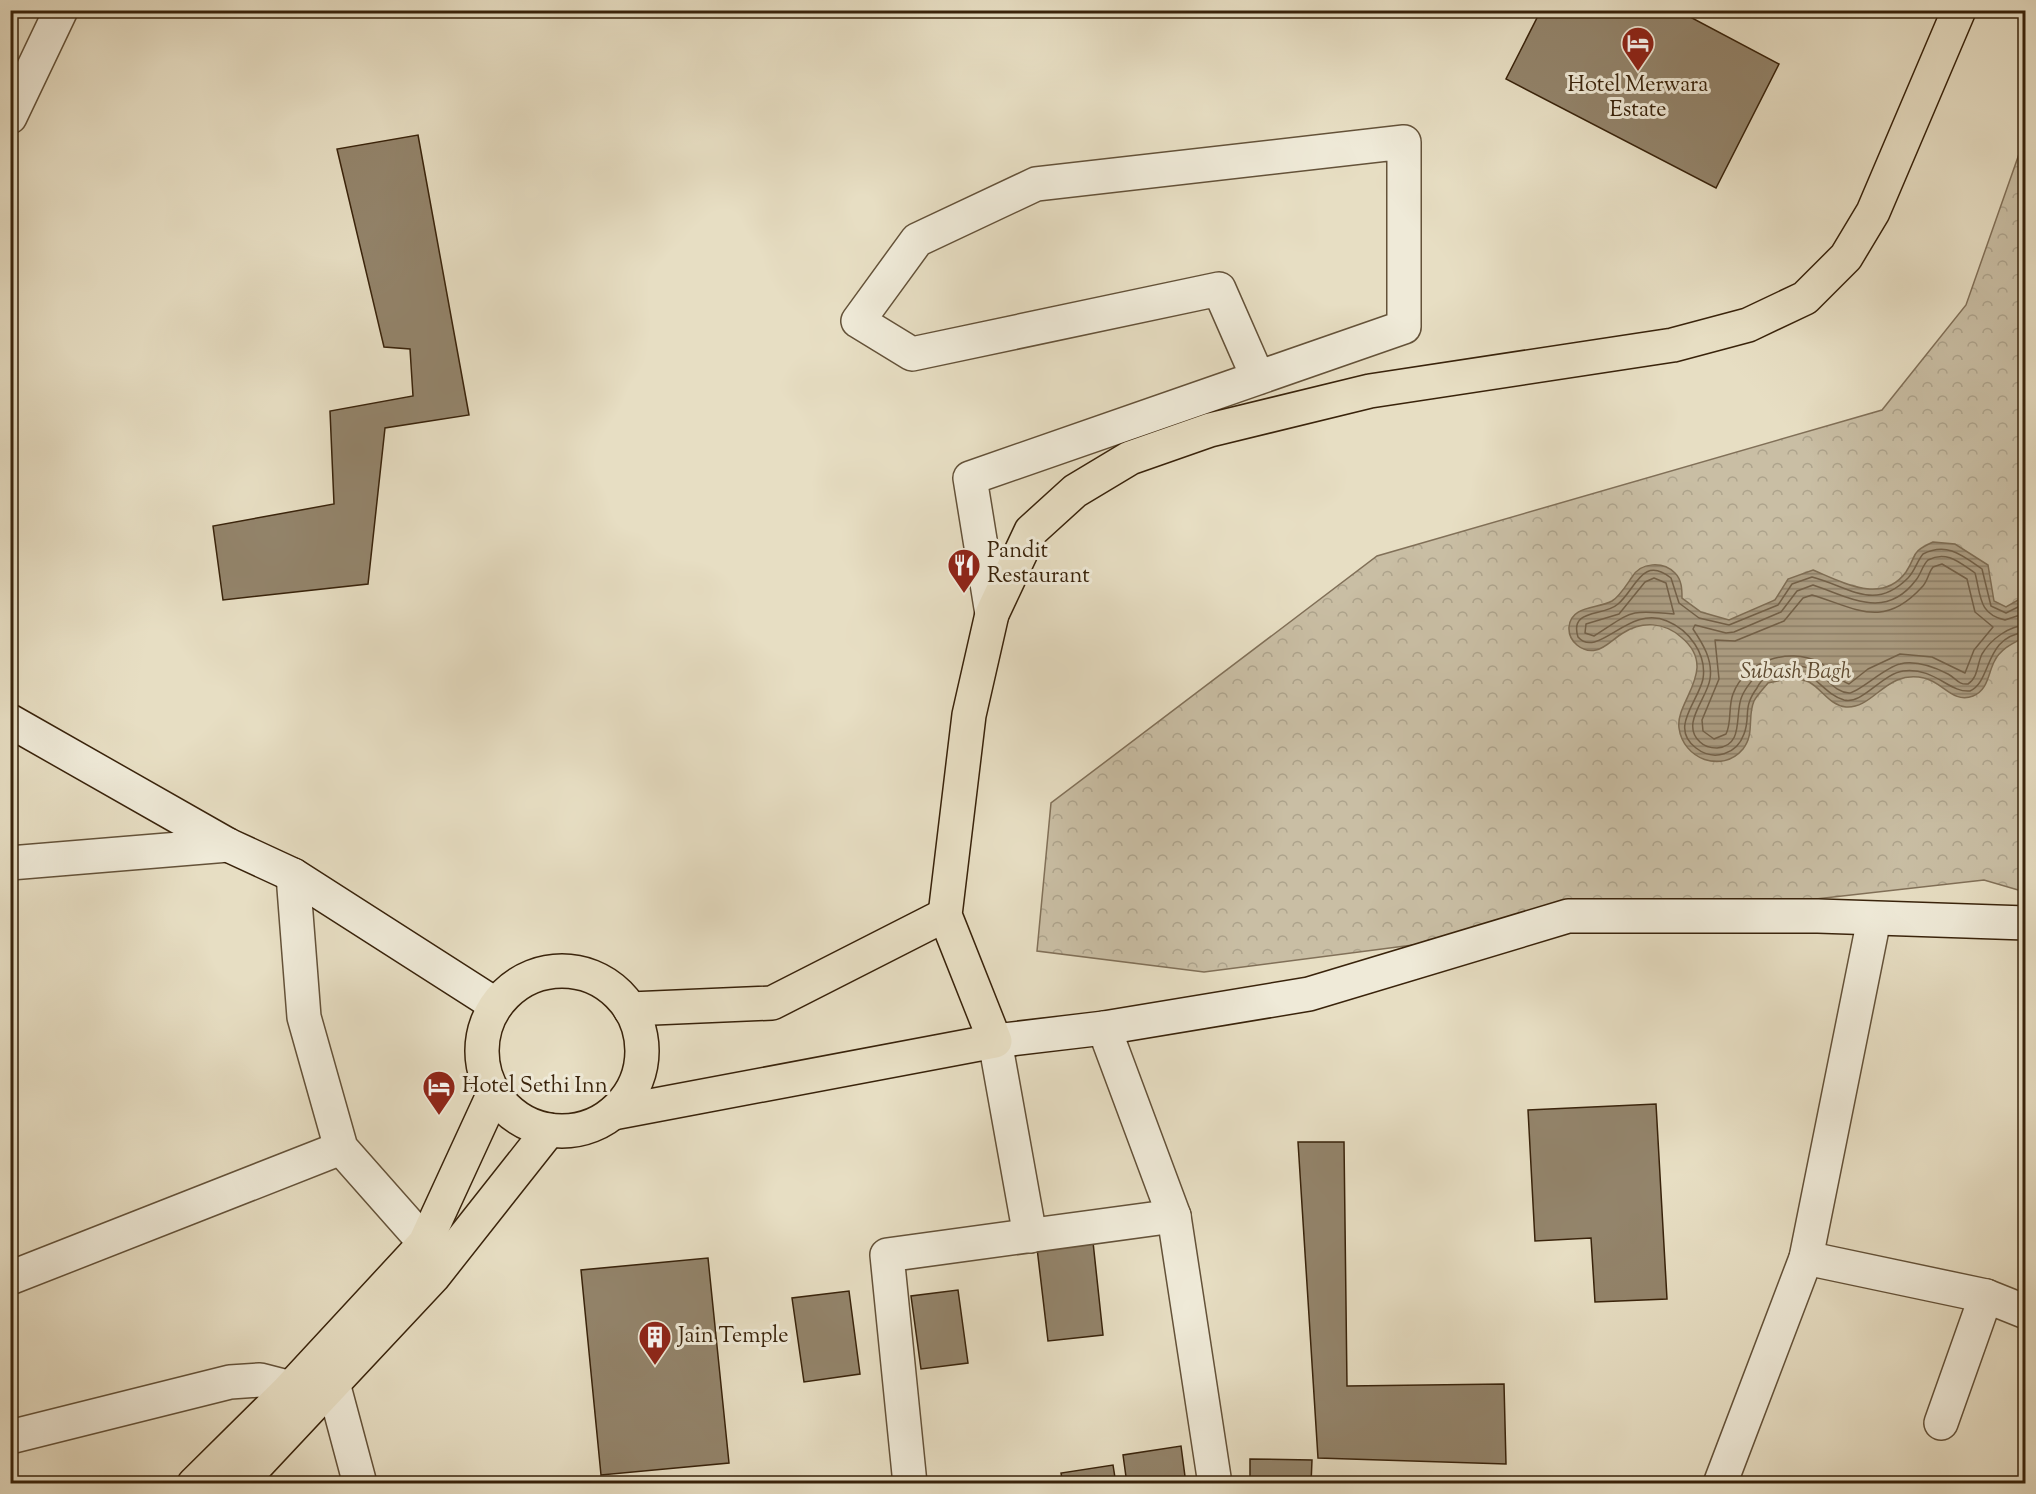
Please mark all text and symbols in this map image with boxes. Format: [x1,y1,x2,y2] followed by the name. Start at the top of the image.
[1620,25,1656,72] hotel icon: Hotel Merwara Estate
[1568,70,1708,127] place label: Hotel Merwara Estate
[987,536,1090,593] place label: Pandit Restaurant
[946,547,982,594] restaurant icon: Pandit Restaurant
[1740,657,1852,689] park label: Subash Bagh
[421,1069,457,1116] hotel icon: Hotel Sethi Inn
[462,1071,608,1103] place label: Hotel Sethi Inn
[637,1319,673,1366] building icon: Jain Temple
[677,1321,788,1353] place label: Jain Temple

